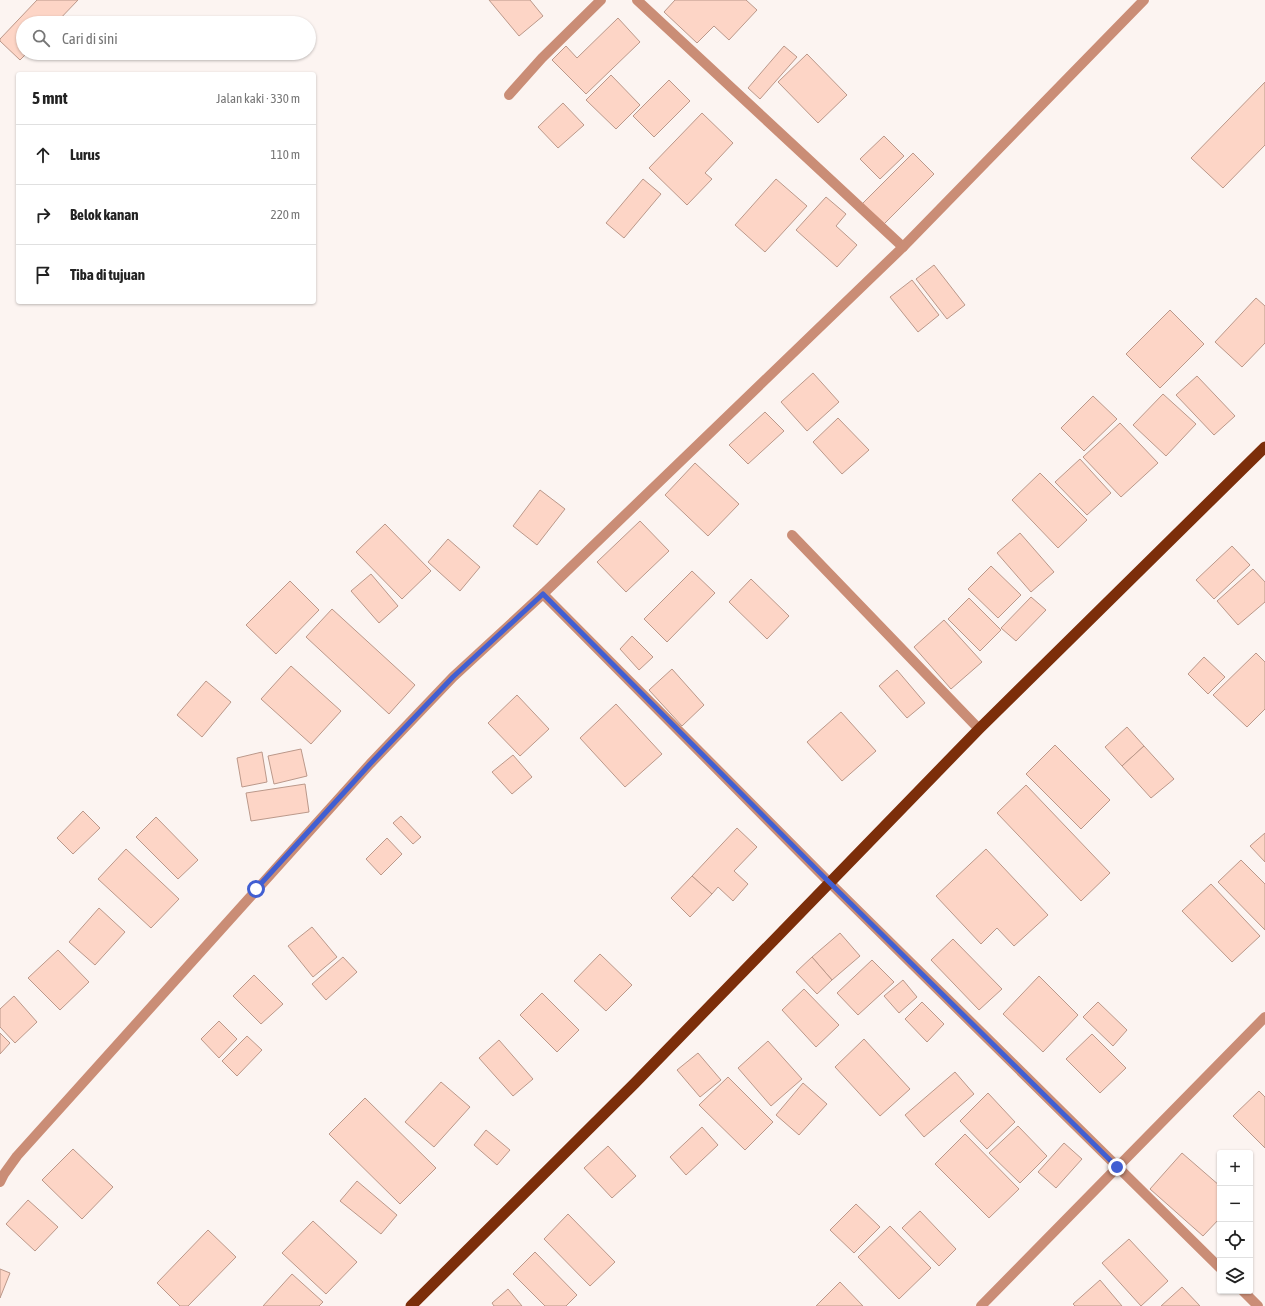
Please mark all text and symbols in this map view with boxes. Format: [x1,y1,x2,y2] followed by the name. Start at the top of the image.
[16,16,316,60] search box
[30,27,52,49] icon: search
[62,30,118,47] text: Cari di sini
[32,88,68,108] text: 5 mnt
[216,91,300,106] text: Jalan kaki · 330 m
[32,144,54,166] icon: ahead
[70,146,100,163] text: Lurus
[271,147,300,162] text: 110 m
[32,204,54,226] icon: right
[70,206,139,223] text: Belok kanan
[271,207,300,222] text: 220 m
[32,264,54,286] icon: arrive
[70,266,145,283] text: Tiba di tujuan
[247,880,265,898] route start
[1217,1150,1253,1294] map controls
[1217,1150,1253,1186] button: +
[1108,1158,1126,1176] route end
[1217,1186,1253,1222] button: −
[1217,1222,1253,1258] button: locate
[1217,1258,1253,1294] button: layers

